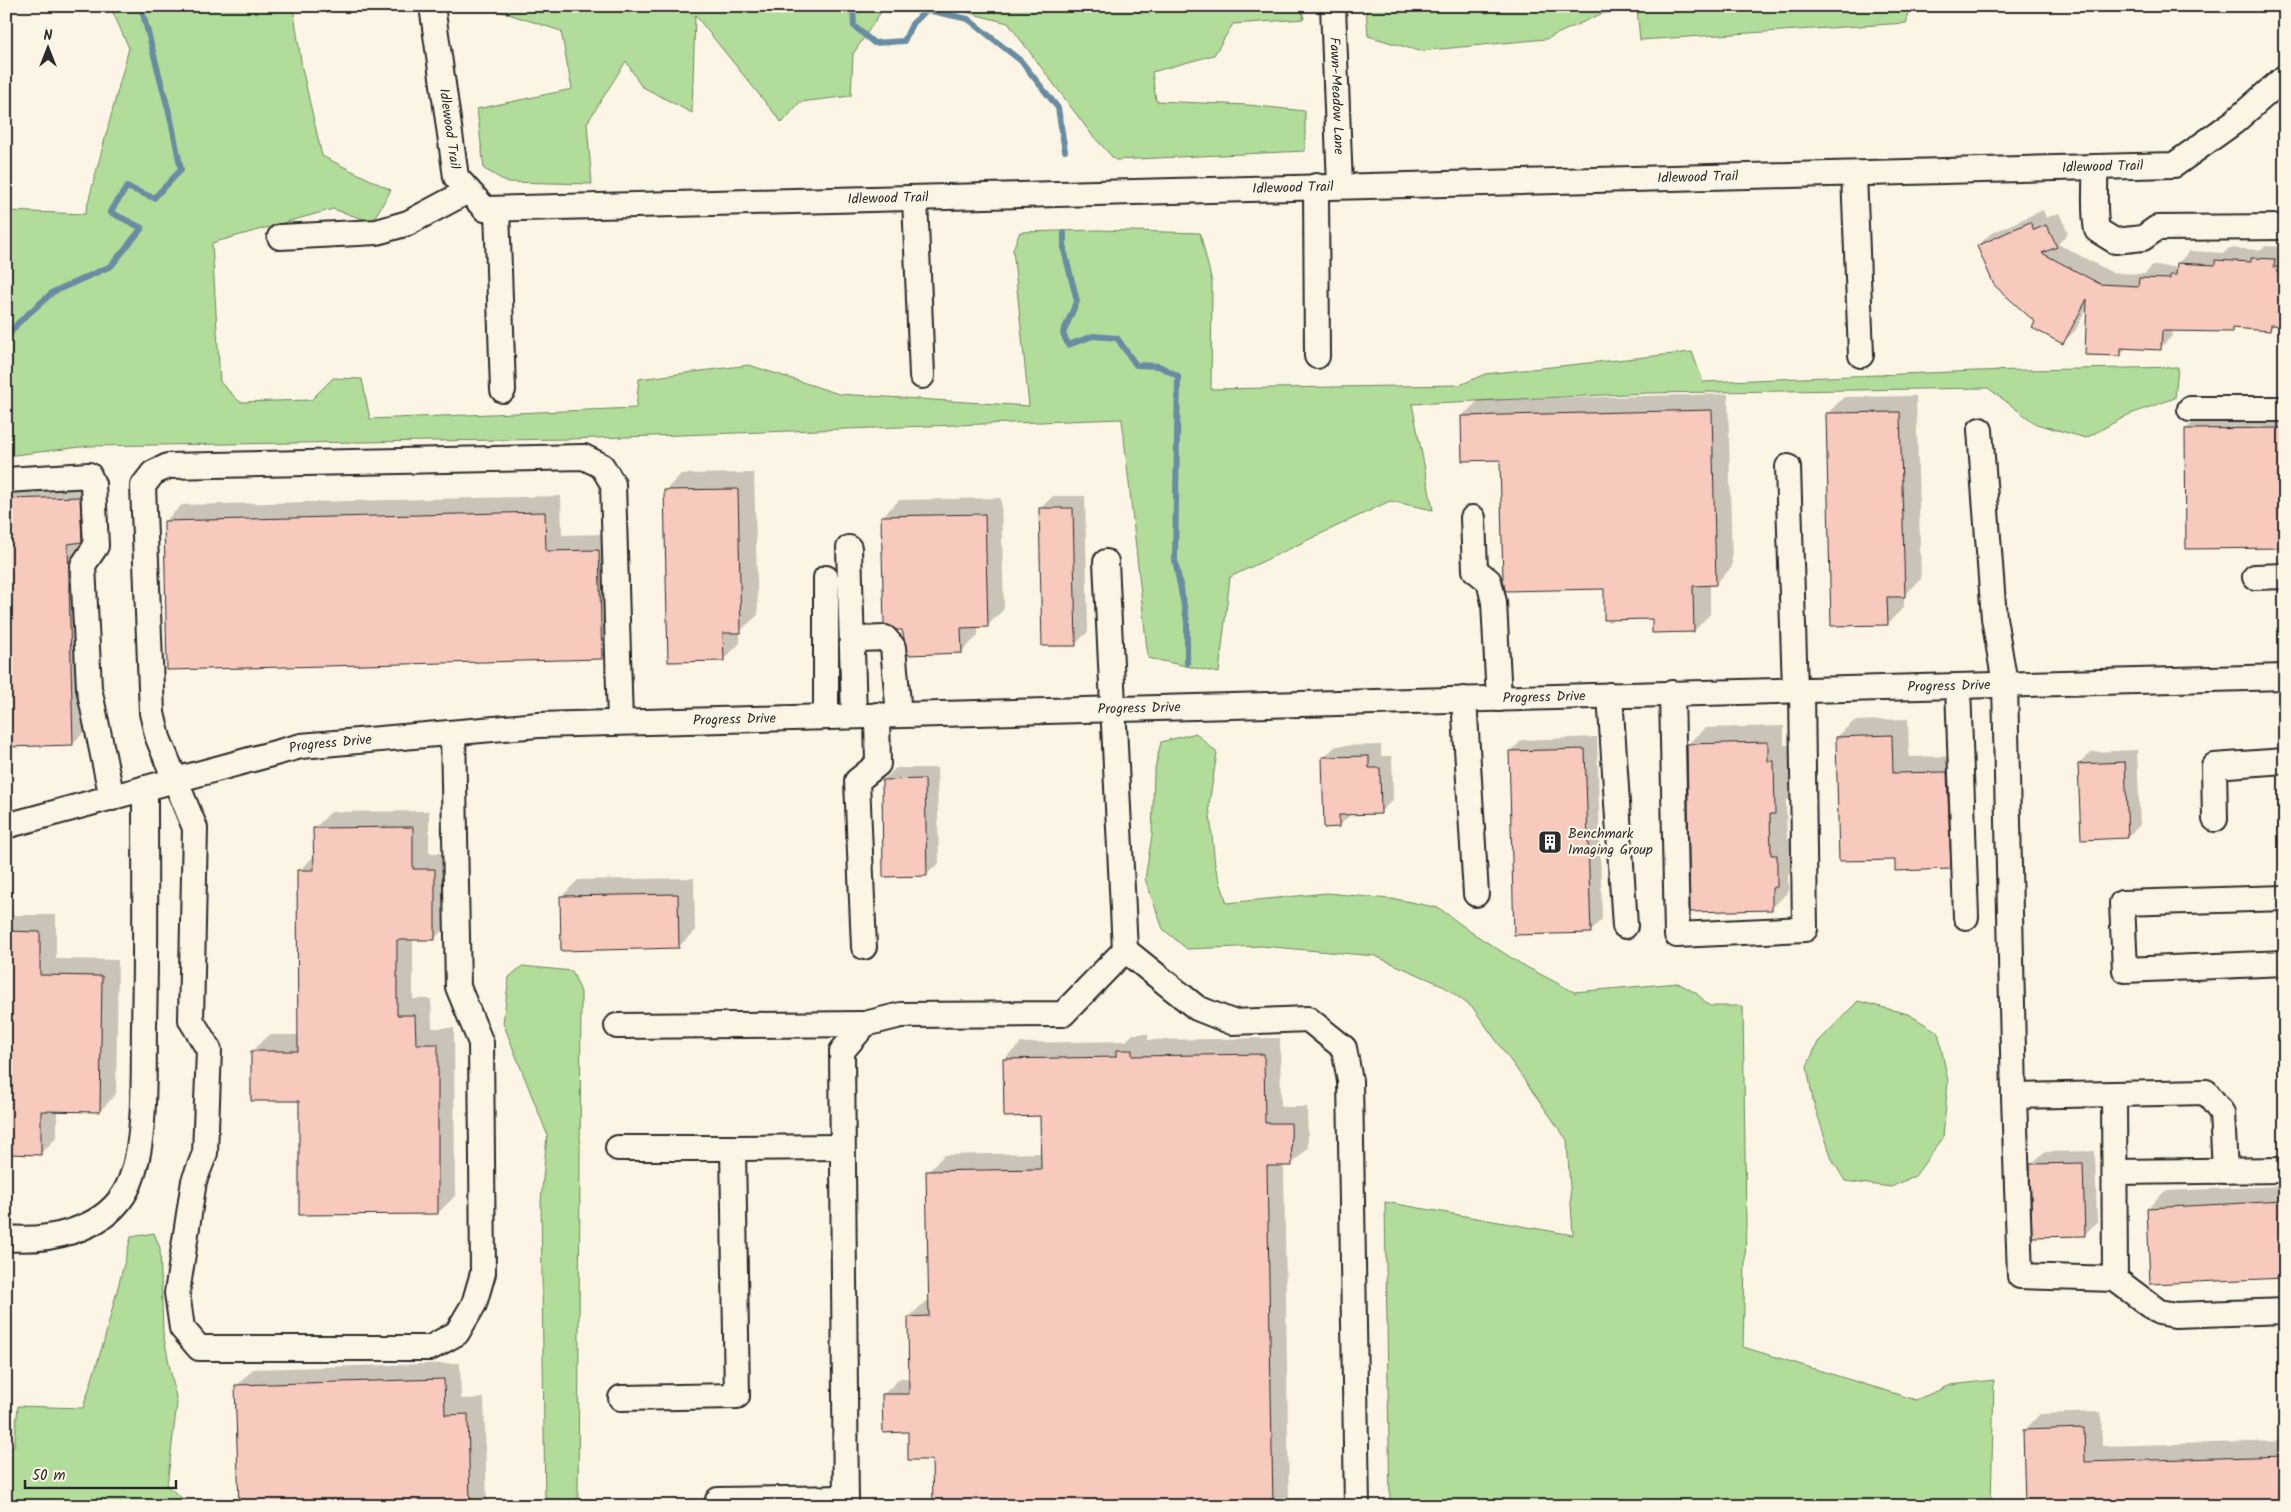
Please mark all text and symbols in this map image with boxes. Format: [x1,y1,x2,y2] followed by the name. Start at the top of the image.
[22,22,72,72] north arrow
[44,25,53,47] text: N
[1323,37,1350,156] street label: Fawn-Meadow Lane
[433,87,466,171] street label: Idlewood Trail
[2062,155,2144,179] street label: Idlewood Trail
[1657,165,1739,189] street label: Idlewood Trail
[1252,176,1334,200] street label: Idlewood Trail
[847,186,930,211] street label: Idlewood Trail
[1907,674,1991,698] street label: Progress Drive
[1502,685,1587,709] street label: Progress Drive
[1097,696,1182,721] street label: Progress Drive
[693,707,777,732] street label: Progress Drive
[286,729,373,760] street label: Progress Drive
[1568,823,1653,861] place label: Benchmark Imaging Group
[1537,829,1563,855] building icon: Benchmark Imaging Group
[25,1457,176,1489] scale bar
[32,1464,66,1488] text: 50 m

